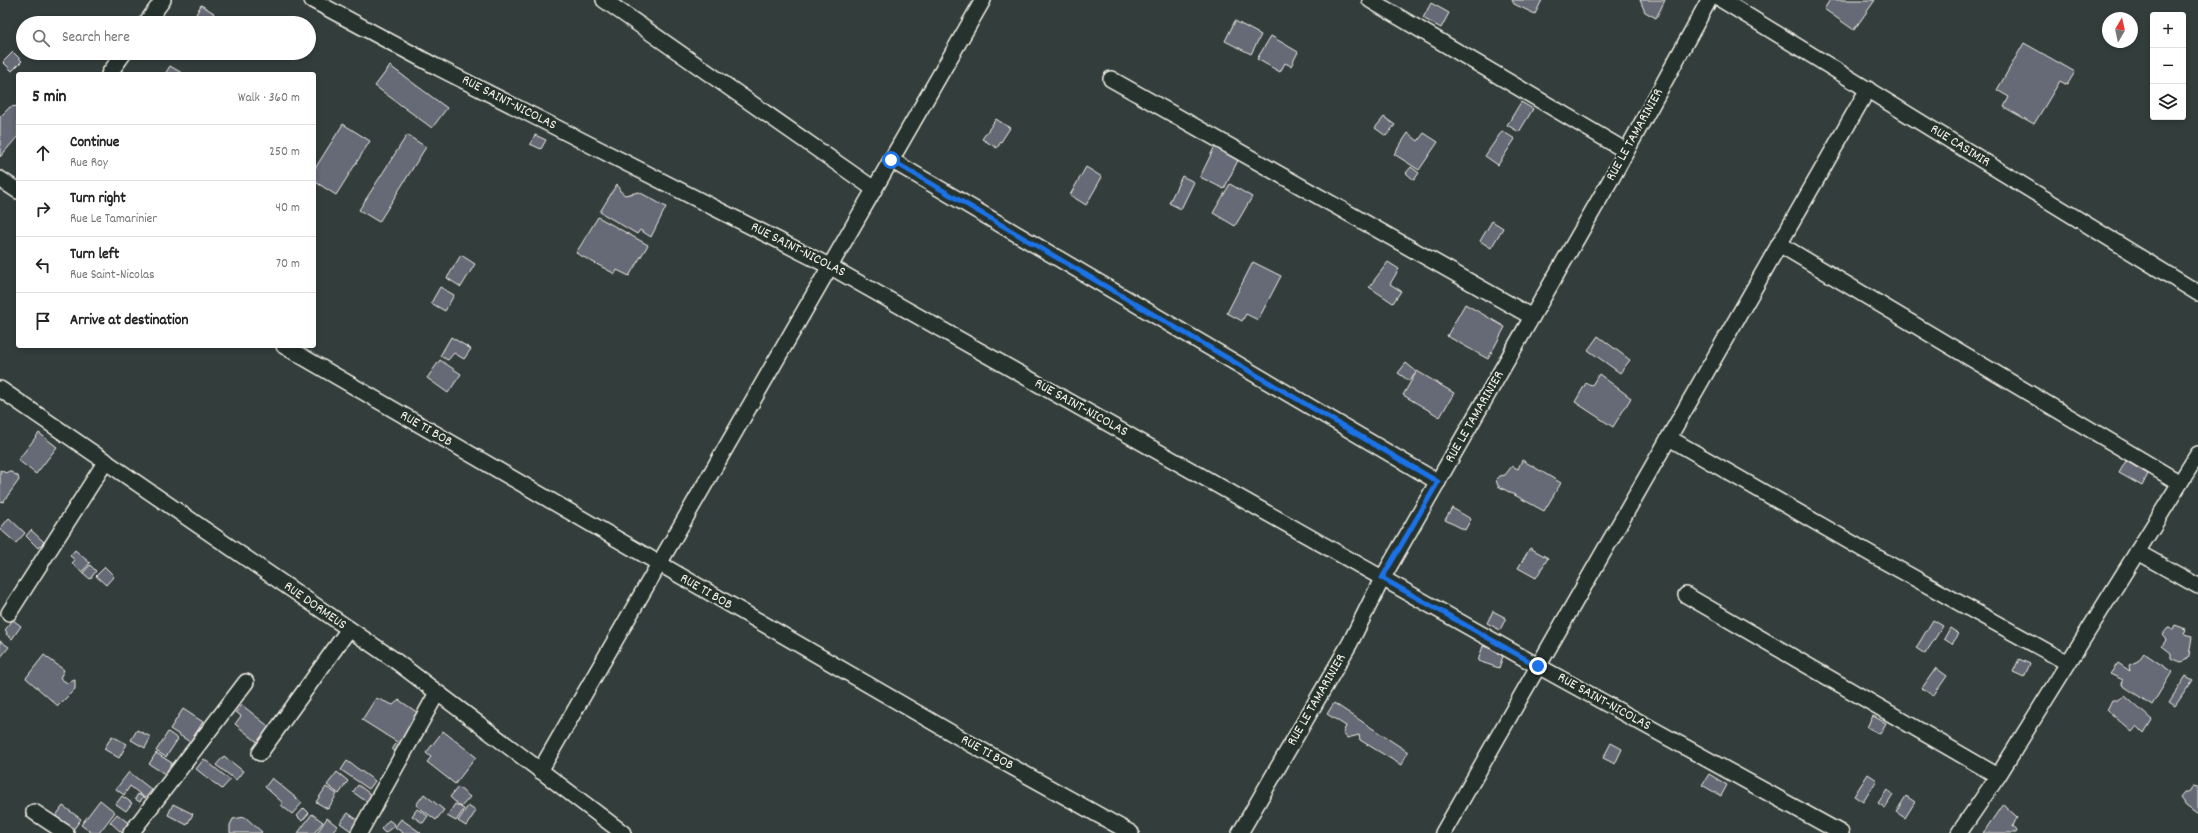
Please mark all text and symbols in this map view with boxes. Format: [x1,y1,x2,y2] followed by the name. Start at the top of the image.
[2102,12,2138,48] north arrow
[2150,12,2186,120] map controls
[2150,12,2186,48] button: +
[16,16,316,60] search box
[30,27,52,49] icon: search
[62,27,130,49] text: Search here
[2150,48,2186,84] button: −
[458,70,560,136] street label: RUE SAINT-NICOLAS
[2150,84,2186,120] button: layers
[1601,85,1669,185] street label: RUE LE TAMARINIER
[32,86,66,110] text: 5 min
[238,89,300,108] text: Walk · 360 m
[1926,120,1994,172] street label: RUE CASIMIR
[70,132,119,154] text: Continue
[32,142,54,164] icon: ahead
[269,143,300,162] text: 250 m
[882,151,900,169] route start
[70,154,108,173] text: Rue Roy
[70,188,126,210] text: Turn right
[32,198,54,220] icon: right
[276,199,300,218] text: 40 m
[70,210,157,229] text: Rue Le Tamarinier
[747,217,849,283] street label: RUE SAINT-NICOLAS
[70,244,119,266] text: Turn left
[32,254,54,276] icon: left
[276,255,300,274] text: 70 m
[70,266,155,285] text: Rue Saint-Nicolas
[32,310,54,332] icon: arrive
[70,310,188,332] text: Arrive at destination
[1441,367,1510,467] street label: RUE LE TAMARINIER
[1031,374,1131,442] street label: RUE SAINT-NICOLAS
[396,406,456,452] street label: RUE TI BOB
[676,569,736,615] street label: RUE TI BOB
[279,577,351,635] street label: RUE DORMEUS
[1283,650,1352,750] street label: RUE LE TAMARINIER
[1529,657,1547,675] route end
[1554,668,1654,736] street label: RUE SAINT-NICOLAS
[957,730,1017,776] street label: RUE TI BOB

